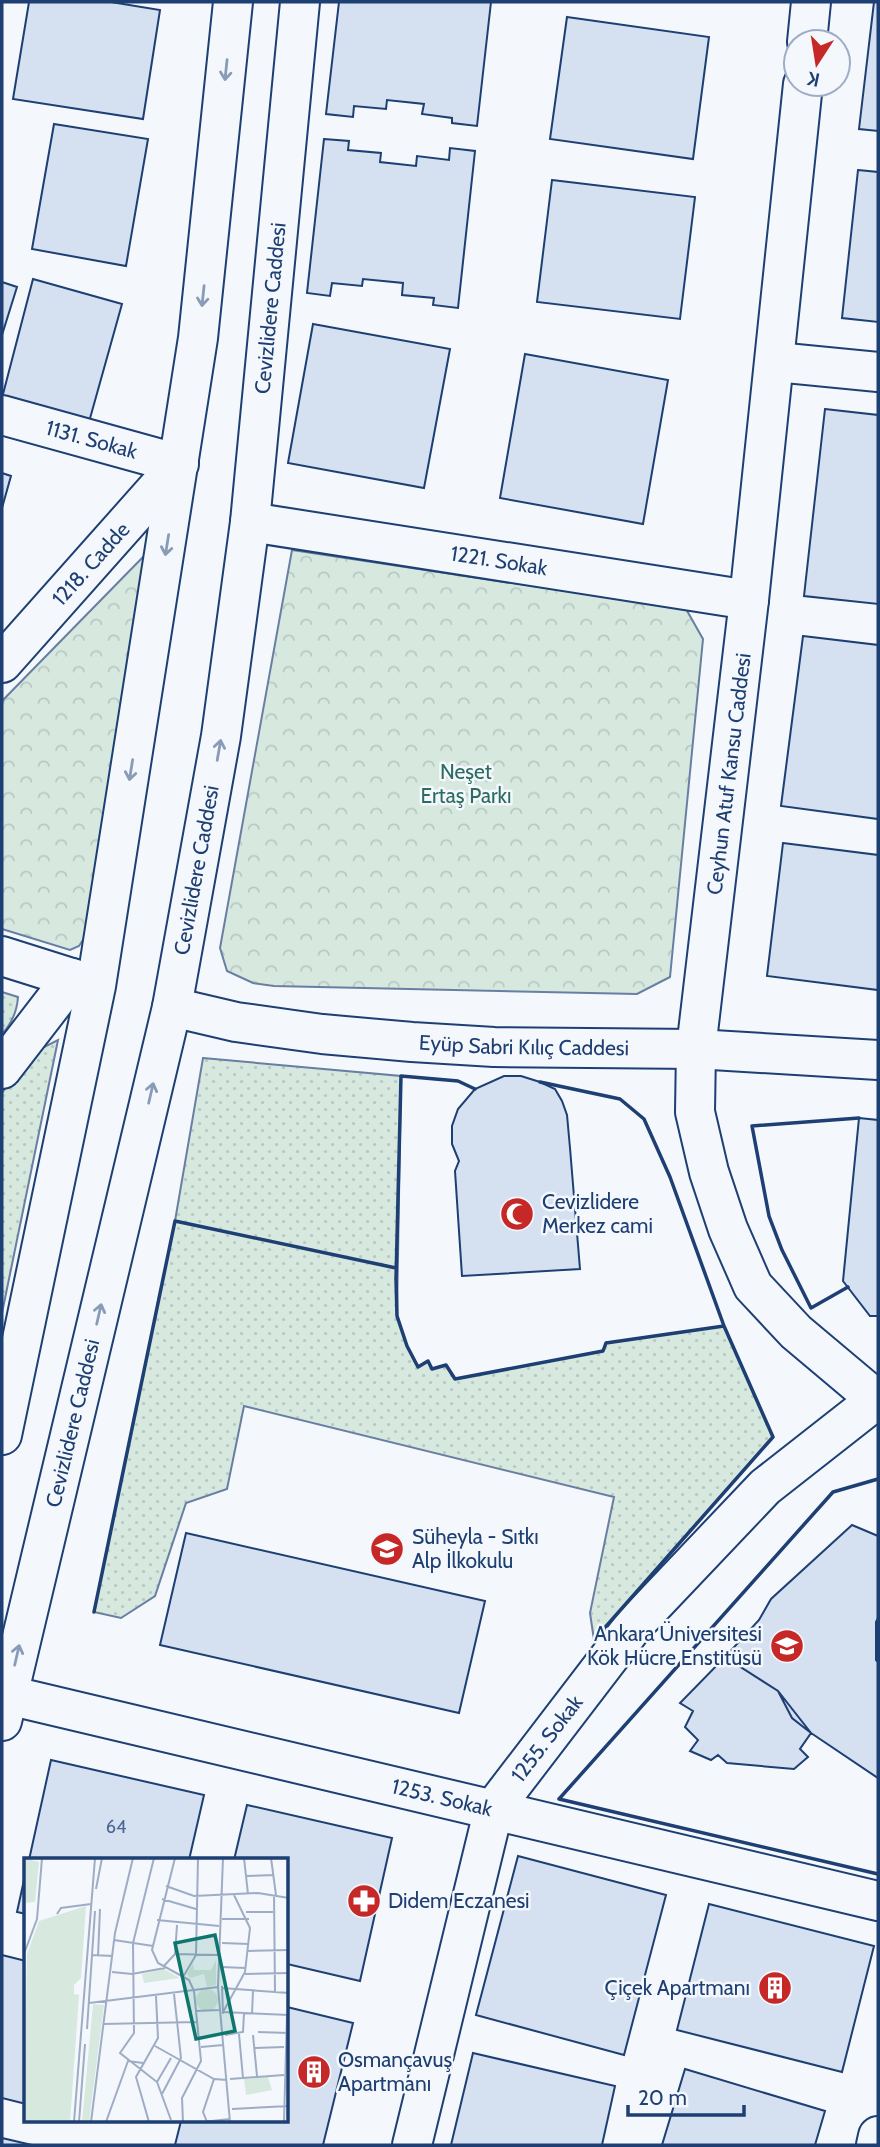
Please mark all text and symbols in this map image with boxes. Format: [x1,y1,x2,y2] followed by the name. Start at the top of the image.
[782,28,852,98] north arrow
[219,58,232,80] one-way arrow
[805,67,822,92] text: K
[249,221,291,395] street label: Cevizlidere Caddesi
[196,284,209,307] one-way arrow
[43,415,141,464] street label: 1131. Sokak
[47,517,135,611] street label: 1218. Cadde
[160,533,173,556] one-way arrow
[449,541,550,580] street label: 1221. Sokak
[701,652,756,896] street label: Ceyhun Atuf Kansu Caddesi
[213,739,226,762] one-way arrow
[124,758,137,781] one-way arrow
[421,759,511,808] park label: Neşet Ertaş Parkı
[169,783,224,957] street label: Cevizlidere Caddesi
[418,1029,629,1060] street label: Eyüp Sabri Kılıç Caddesi
[145,1082,158,1105] one-way arrow
[542,1189,653,1238] place label: Cevizlidere Merkez cami
[498,1195,536,1233] mosque icon: Cevizlidere Merkez cami
[92,1303,106,1326] one-way arrow
[40,1337,104,1510] street label: Cevizlidere Caddesi
[412,1524,539,1573] place label: Süheyla - Sıtkı Alp İlkokulu
[368,1530,406,1568] school or university icon: Süheyla - Sıtkı Alp İlkokulu
[587,1621,762,1670] place label: Ankara Üniversitesi Kök Hücre Enstitüsü
[768,1627,806,1665] school or university icon: Ankara Üniversitesi Kök Hücre Enstitüsü
[11,1644,25,1667] one-way arrow
[506,1690,588,1787] street label: 1255. Sokak
[389,1773,495,1821] street label: 1253. Sokak
[106,1816,126,1838] house number: 64
[24,1858,289,2122] inset map
[345,1882,383,1920] pharmacy icon: Didem Eczanesi
[388,1888,530,1913] place label: Didem Eczanesi
[756,1969,794,2007] building icon: Çiçek Apartmanı
[605,1975,750,2000] place label: Çiçek Apartmanı
[338,2047,453,2096] place label: Osmançavuş Apartmanı
[295,2053,333,2091] building icon: Osmançavuş Apartmanı
[628,2074,744,2118] scale bar
[638,2085,687,2110] text: 20 m

